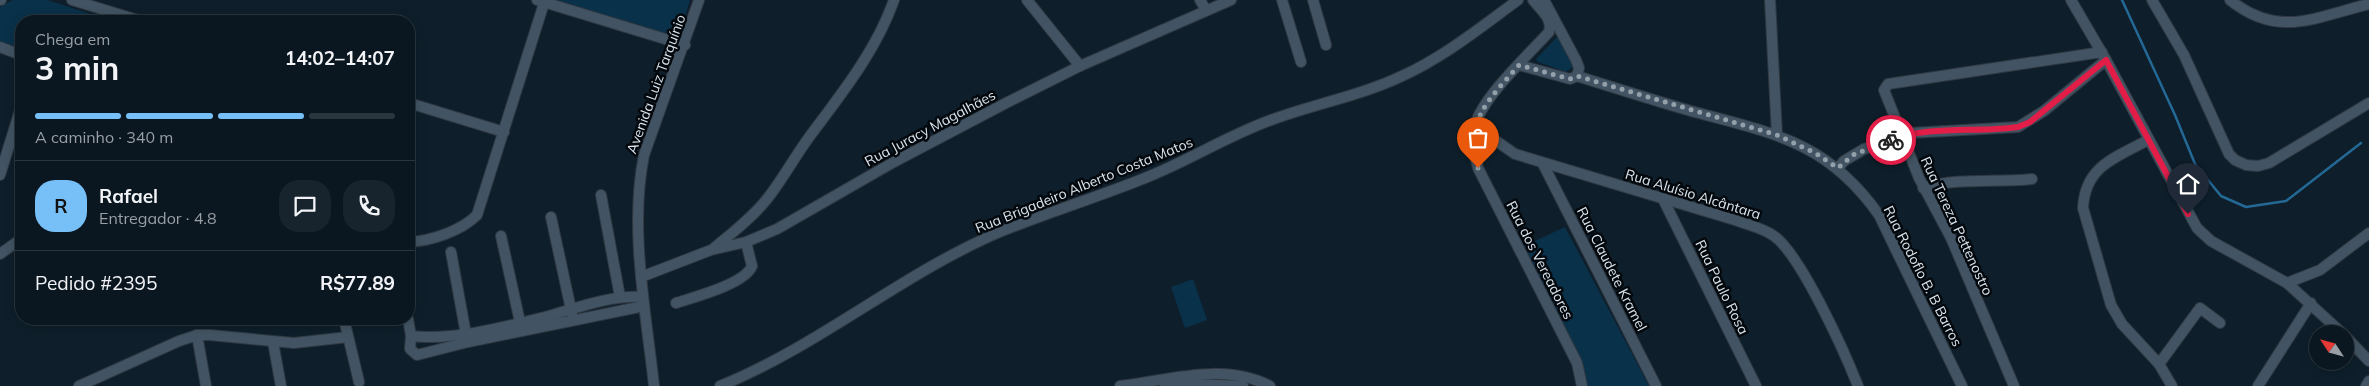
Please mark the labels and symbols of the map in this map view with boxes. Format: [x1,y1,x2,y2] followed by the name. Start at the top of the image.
[622,12,690,156] street label: Avenida Luiz Tarquínio
[861,86,999,170] street label: Rua Juracy Magalhães
[1866,115,1916,165] courier
[1457,117,1499,168] pin
[972,133,1196,237] street label: Rua Brigadeiro Alberto Costa Matos
[1917,154,1997,298] street label: Rua Tereza Pettenostro
[2167,163,2209,214] pin
[1623,165,1763,223] street label: Rua Aluísio Alcântara
[1502,198,1578,322] street label: Rua dos Vereadores
[1880,203,1966,350] street label: Rua Rodoflo B. B Barros
[1573,204,1651,334] street label: Rua Claudete Kramel
[1691,237,1753,337] street label: Rua Paulo Rosa
[2309,325,2354,370] north arrow

